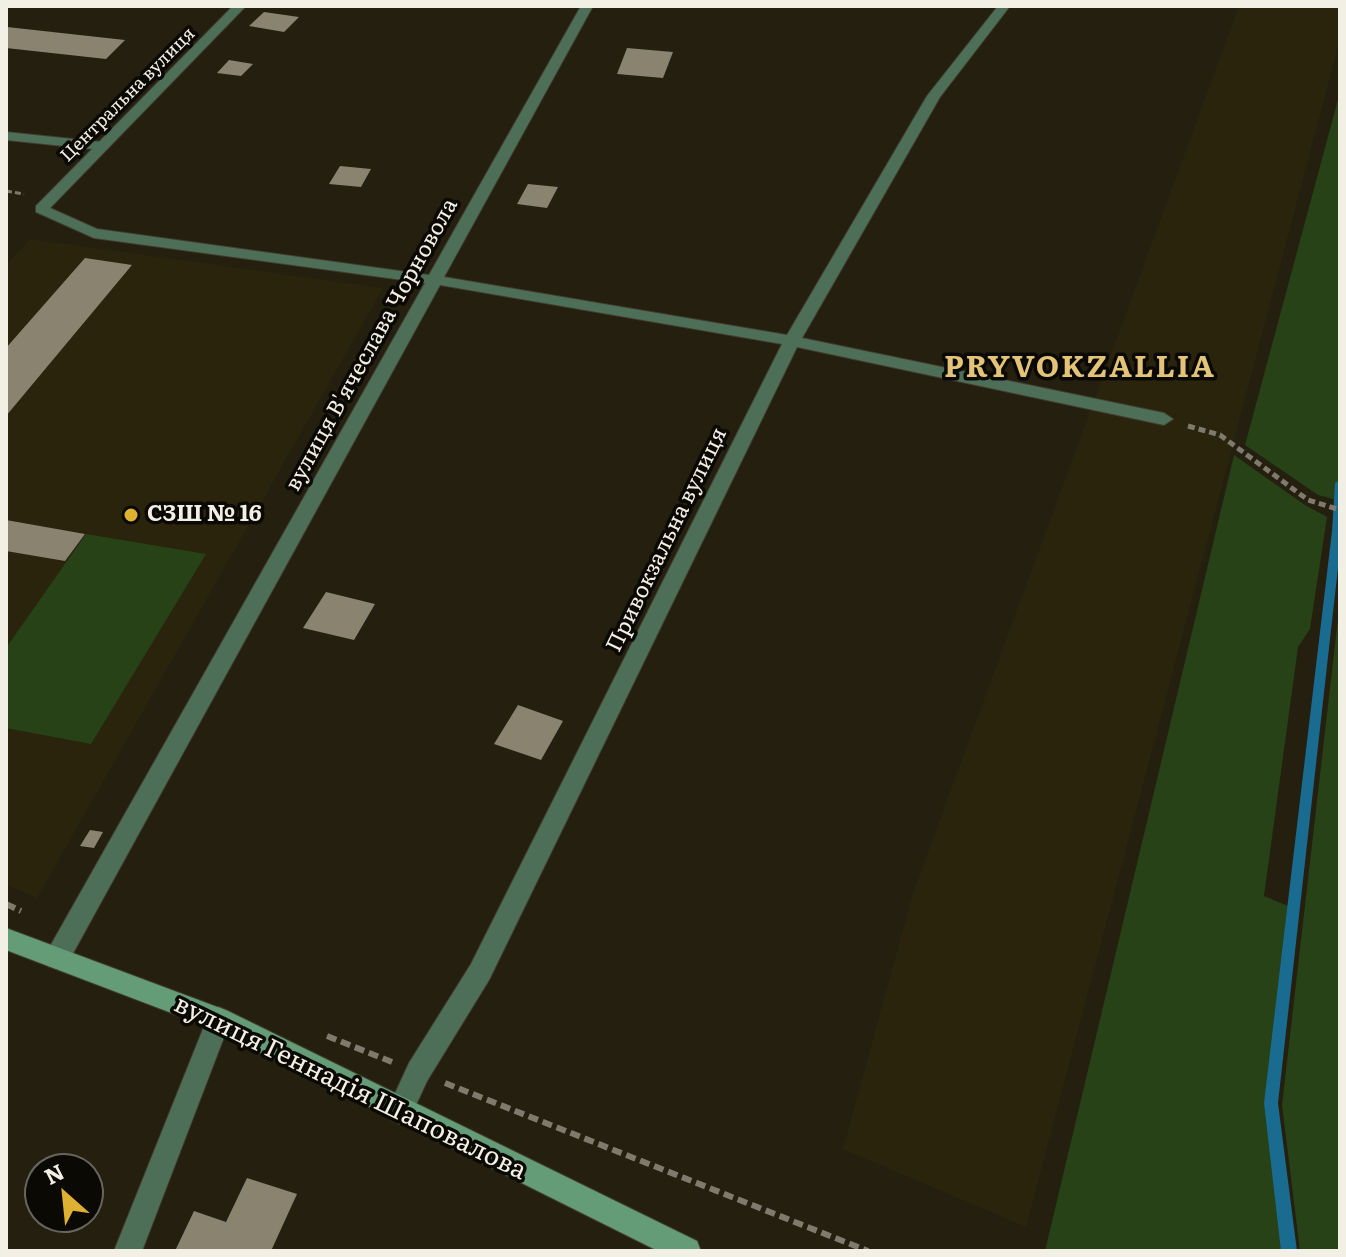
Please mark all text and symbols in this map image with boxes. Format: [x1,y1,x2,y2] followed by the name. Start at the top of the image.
[56,23,200,167] street label: Центральна вулиця
[280,194,464,496] street label: вулиця В'ячеслава Чорновола
[944,350,1216,386] district label: PRYVOKZALLIA
[601,424,733,656] street label: Привокзальна вулиця
[147,502,262,528] place label: СЗШ № 16
[122,506,140,524] marker: СЗШ № 16
[169,989,531,1187] street label: вулиця Геннадія Шаповалова
[24,1153,104,1233] north arrow
[38,1154,70,1192] text: N

